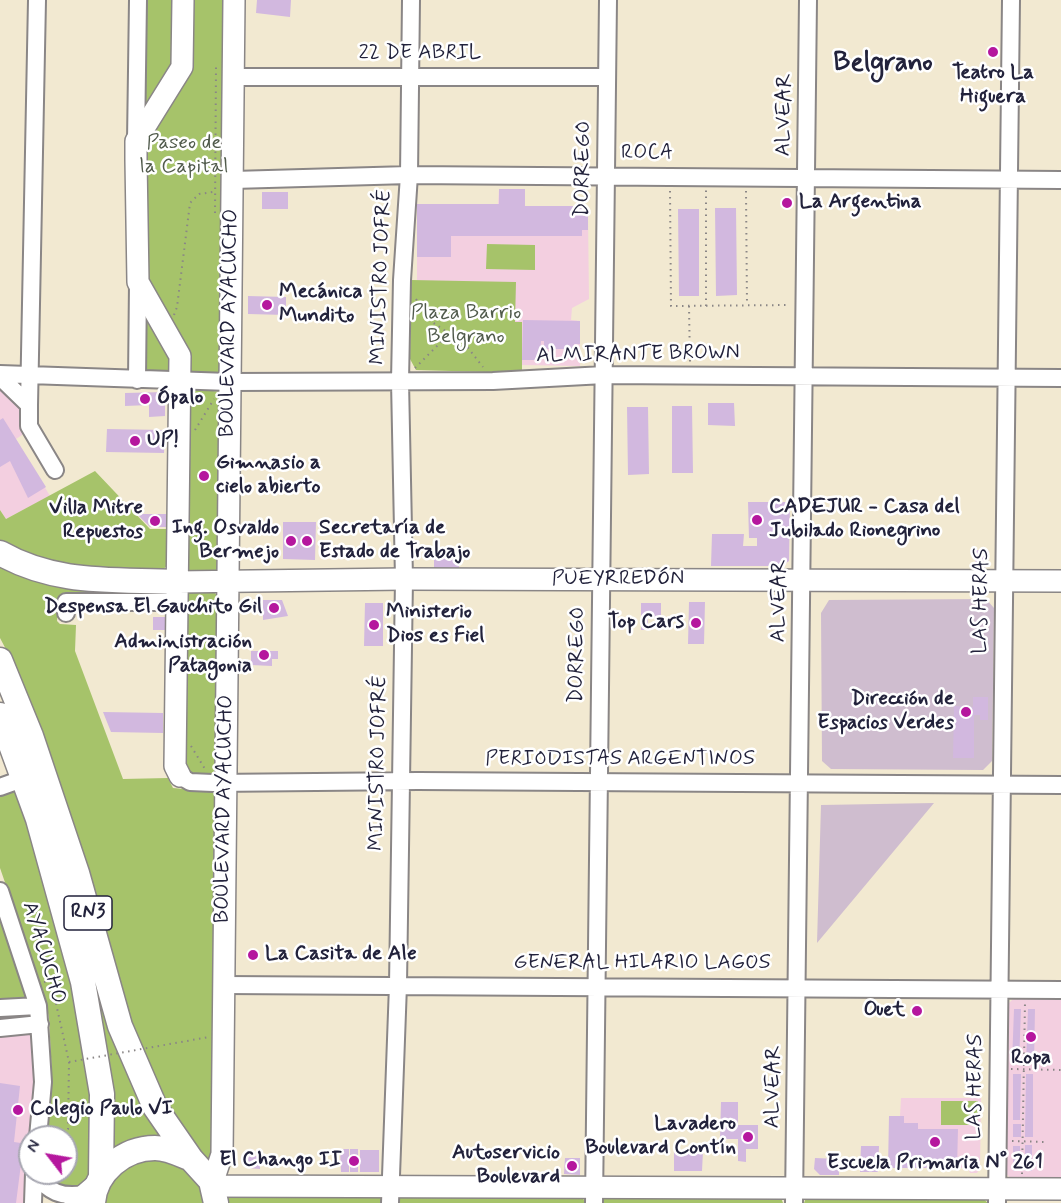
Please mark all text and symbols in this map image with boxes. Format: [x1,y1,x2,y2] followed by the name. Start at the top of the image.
[359,41,481,67] street label: 22 DE ABRIL
[986,45,1000,59] marker: Teatro La Higuera
[833,48,933,80] district label: Belgrano
[952,61,1034,111] place label: Teatro La Higuera
[772,73,798,157] street label: ALVEAR
[571,121,597,217] street label: DORREGO
[140,131,228,181] park label: Paseo de la Capital
[621,141,673,167] street label: ROCA
[366,189,398,365] street label: MINISTRO JOFRÉ
[799,190,921,216] place label: La Argentina
[780,196,794,210] marker: La Argentina
[215,209,245,437] street label: BOULEVARD AYACUCHO
[279,280,363,330] place label: Mecánica Mundito
[260,298,274,312] marker: Mecánica Mundito
[411,301,521,351] park label: Plaza Barrio Belgrano
[536,341,740,369] street label: ALMIRANTE BROWN
[157,386,203,412] place label: Ópalo
[138,392,152,406] marker: Ópalo
[147,428,179,454] place label: UP!
[128,434,142,448] marker: UP!
[216,451,321,501] place label: Gimnasio a cielo abierto
[197,469,211,483] marker: Gimnasio a cielo abierto
[769,495,960,545] place label: CADEJUR - Casa del Jubilado Rionegrino
[49,496,143,546] place label: Villa Mitre Repuestos
[750,513,764,527] marker: CADEJUR - Casa del Jubilado Rionegrino
[148,514,162,528] marker: Villa Mitre Repuestos
[172,516,279,566] place label: Ing. Osvaldo Bermejo
[319,516,470,566] place label: Secretaría de Estado de Trabajo
[284,534,298,548] marker: Ing. Osvaldo Bermejo
[300,534,314,548] marker: Secretaría de Estado de Trabajo
[968,548,996,654] street label: LAS HERAS
[767,559,793,643] street label: ALVEAR
[552,567,684,593] street label: PUEYRREDÓN
[44,595,262,621] place label: Despensa El Gauchito Gil
[386,600,484,650] place label: Ministerio Dios es Fiel
[267,601,281,615] marker: Despensa El Gauchito Gil
[565,607,591,703] street label: DORREGO
[607,610,684,636] place label: Top Cars
[689,616,703,630] marker: Top Cars
[367,618,381,632] marker: Ministerio Dios es Fiel
[114,630,252,680] place label: Administración Patagonia
[257,648,271,662] marker: Administración Patagonia
[365,675,393,851] street label: MINISTRO JOFRÉ
[817,687,954,737] place label: Dirección de Espacios Verdes
[210,695,240,923] street label: BOULEVARD AYACUCHO
[959,705,973,719] marker: Dirección de Espacios Verdes
[485,747,755,773] street label: PERIODISTAS ARGENTINOS
[64,896,112,930] road number: RN3
[16,899,70,1007] street label: AYACUCHO
[265,942,417,968] place label: La Casita de Ale
[246,948,260,962] marker: La Casita de Ale
[514,951,770,977] street label: GENERAL HILARIO LAGOS
[864,998,905,1024] place label: Ouet
[910,1004,924,1018] marker: Ouet
[1024,1030,1038,1044] marker: Ropa
[962,1034,990,1140] street label: LAS HERAS
[761,1045,787,1129] street label: ALVEAR
[1011,1046,1051,1072] place label: Ropa
[30,1097,173,1123] place label: Colegio Paulo VI
[11,1103,25,1117] marker: Colegio Paulo VI
[585,1112,736,1162] place label: Lavadero Boulevard Contín
[18,1125,78,1185] north arrow
[741,1130,755,1144] marker: Lavadero Boulevard Contín
[928,1135,942,1149] marker: Escuela Primaria N° 261
[22,1137,46,1156] text: N
[452,1141,560,1191] place label: Autoservicio Boulevard
[219,1148,342,1174] place label: El Chango II
[827,1151,1043,1177] place label: Escuela Primaria N° 261
[347,1154,361,1168] marker: El Chango II
[565,1159,579,1173] marker: Autoservicio Boulevard

